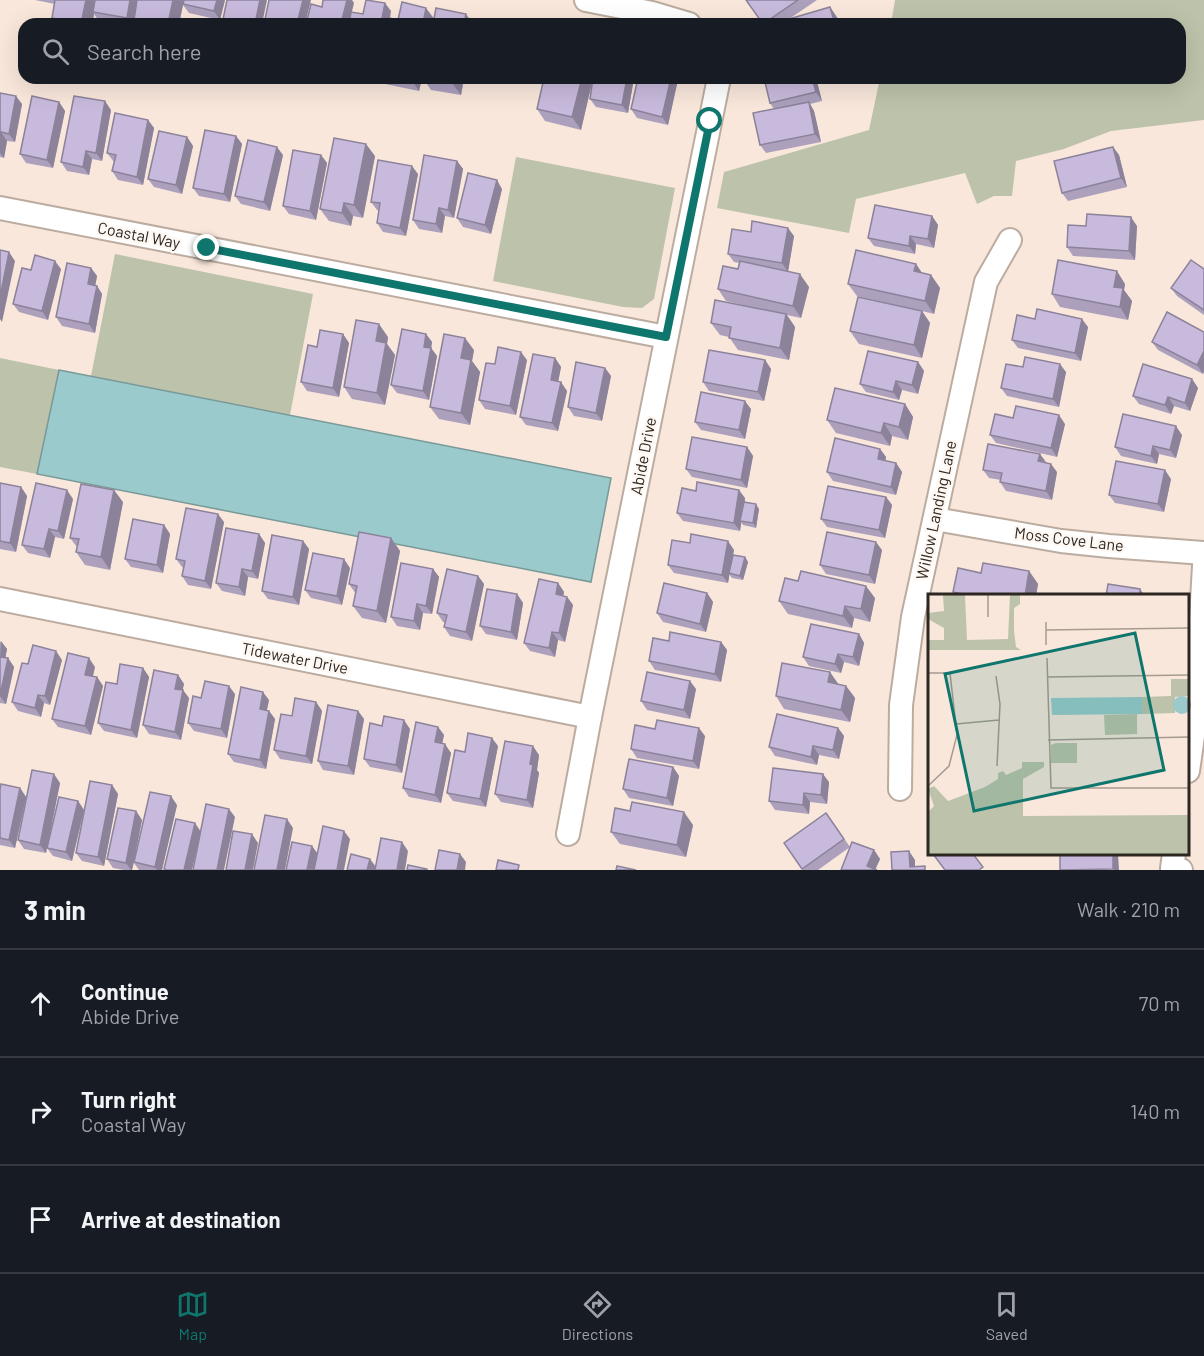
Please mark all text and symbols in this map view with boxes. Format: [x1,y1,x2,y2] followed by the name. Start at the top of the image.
[18,18,1186,84] search box
[39,35,72,68] icon: search
[87,38,201,64] text: Search here
[696,107,722,133] route start
[96,217,183,252] street label: Coastal Way
[193,234,219,260] route end
[626,415,659,496] street label: Abide Drive
[911,439,960,581] street label: Willow Landing Lane
[1013,522,1125,555] street label: Moss Cove Lane
[928,594,1189,855] inset map
[240,638,350,677] street label: Tidewater Drive
[24,894,86,925] text: 3 min
[1077,897,1180,921] text: Walk · 210 m
[81,978,169,1004] text: Continue
[24,987,57,1020] icon: ahead
[1139,991,1180,1015] text: 70 m
[81,1004,179,1028] text: Abide Drive
[81,1086,176,1112] text: Turn right
[24,1095,57,1128] icon: right
[1130,1099,1180,1123] text: 140 m
[81,1112,186,1136] text: Coastal Way
[24,1203,57,1236] icon: arrive
[81,1206,280,1232] text: Arrive at destination
[176,1288,209,1343] tab: Map
[562,1288,633,1343] tab: Directions
[986,1288,1028,1343] tab: Saved

